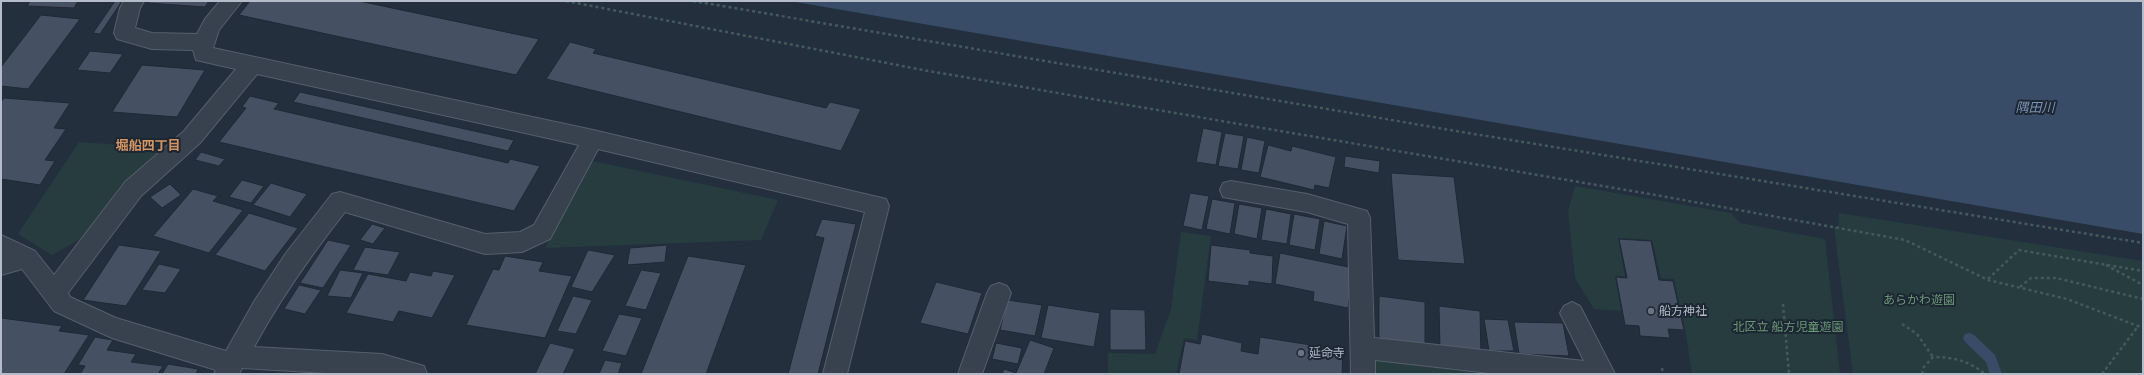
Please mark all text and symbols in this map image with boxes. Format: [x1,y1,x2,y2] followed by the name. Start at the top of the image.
[2015,98,2056,116] water label: 隅田川
[115,136,181,154] district label: 堀船四丁目
[1883,291,1955,308] park label: あらかわ遊園
[1659,302,1707,319] place label: 船方神社
[1646,306,1656,316] marker: 船方神社
[1732,318,1844,335] park label: 北区立 船方児童遊園
[1309,344,1345,361] place label: 延命寺
[1296,348,1306,358] marker: 延命寺

